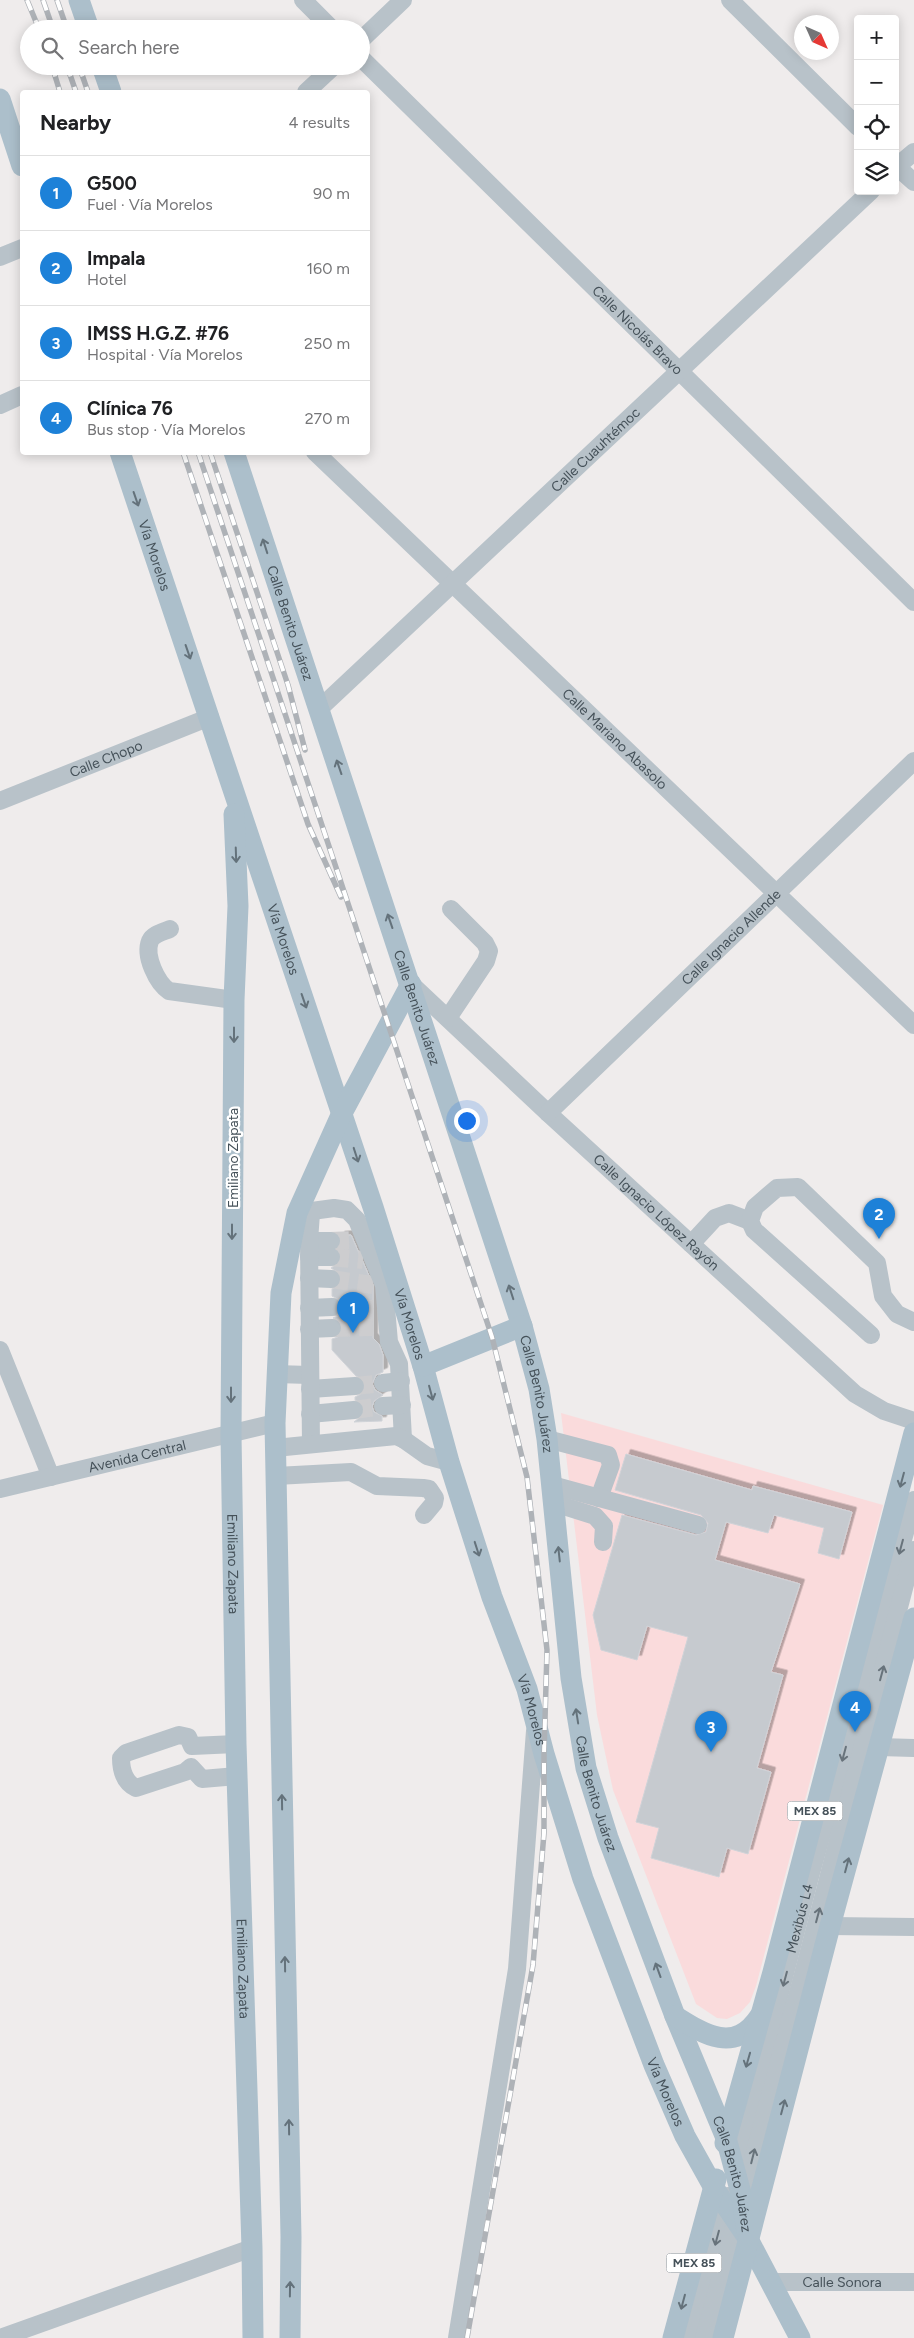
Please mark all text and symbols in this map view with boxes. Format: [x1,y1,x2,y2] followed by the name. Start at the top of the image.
[794,15,839,60] north arrow
[854,15,899,195] map controls
[854,15,899,60] button: +
[20,20,370,75] search box
[38,34,66,62] icon: search
[78,36,180,59] text: Search here
[854,60,899,105] button: −
[854,105,899,150] button: locate
[40,110,111,135] text: Nearby
[289,113,350,132] text: 4 results
[854,150,899,195] button: layers
[87,172,137,195] text: G500
[53,184,59,203] text: 1
[313,184,350,203] text: 90 m
[87,195,213,214] text: Fuel · Vía Morelos
[87,247,145,270] text: Impala
[51,259,61,278] text: 2
[307,259,350,278] text: 160 m
[87,270,127,289] text: Hotel
[589,282,686,378] street label: Calle Nicolás Bravo
[87,322,229,345] text: IMSS H.G.Z. #76
[52,334,60,353] text: 3
[304,334,350,353] text: 250 m
[87,345,243,364] text: Hospital · Vía Morelos
[87,397,173,420] text: Clínica 76
[547,404,644,495] street label: Calle Cuauhtémoc
[51,409,61,428] text: 4
[305,409,350,428] text: 270 m
[87,420,245,439] text: Bus stop · Vía Morelos
[132,490,141,506] one-way arrow
[135,518,174,593] street label: Vía Morelos
[260,539,270,555] one-way arrow
[263,563,317,683] street label: Calle Benito Juárez
[184,644,193,660] one-way arrow
[559,685,671,793] street label: Calle Mariano Abasolo
[67,736,145,781] street label: Calle Chopo
[334,760,343,775] one-way arrow
[231,846,241,862] one-way arrow
[678,885,784,988] street label: Calle Ignacio Allende
[264,902,303,977] street label: Vía Morelos
[385,913,395,929] one-way arrow
[390,948,444,1067] street label: Calle Benito Juárez
[300,992,310,1008] one-way arrow
[229,1026,239,1042] one-way arrow
[225,1108,242,1208] street label: Emiliano Zapata
[454,1108,480,1134] your location
[352,1146,361,1162] one-way arrow
[590,1150,723,1274] street label: Calle Ignacio López Rayón
[863,1198,895,1239] pin: 2
[227,1224,237,1240] one-way arrow
[506,1284,516,1300] one-way arrow
[391,1286,429,1362] street label: Vía Morelos
[337,1292,369,1333] pin: 1
[516,1333,557,1454] street label: Calle Benito Juárez
[426,1385,436,1401] one-way arrow
[226,1386,236,1402] one-way arrow
[87,1436,188,1476] street label: Avenida Central
[896,1471,906,1487] one-way arrow
[224,1514,242,1614] street label: Emiliano Zapata
[896,1538,905,1554] one-way arrow
[473,1541,482,1556] one-way arrow
[554,1547,564,1563] one-way arrow
[878,1665,887,1681] one-way arrow
[514,1672,550,1748] street label: Vía Morelos
[839,1691,871,1732] pin: 4
[571,1708,581,1724] one-way arrow
[695,1711,727,1752] pin: 3
[572,1734,621,1854] street label: Calle Benito Juárez
[839,1746,848,1762] one-way arrow
[277,1794,287,1810] one-way arrow
[788,1802,842,1820] road number: MEX 85
[842,1858,852,1874] one-way arrow
[782,1881,817,1955] street label: Mexibús L4
[814,1907,824,1923] one-way arrow
[233,1918,253,2019] street label: Emiliano Zapata
[280,1957,290,1973] one-way arrow
[653,1963,662,1978] one-way arrow
[780,1970,789,1986] one-way arrow
[743,2051,753,2067] one-way arrow
[643,2055,688,2129] street label: Vía Morelos
[779,2100,789,2116] one-way arrow
[709,2113,755,2234] street label: Calle Benito Juárez
[284,2119,293,2135] one-way arrow
[749,2148,758,2164] one-way arrow
[712,2229,721,2245] one-way arrow
[666,2254,722,2272] road number: MEX 85
[802,2274,882,2291] street label: Calle Sonora
[285,2282,295,2298] one-way arrow
[678,2294,687,2310] one-way arrow

